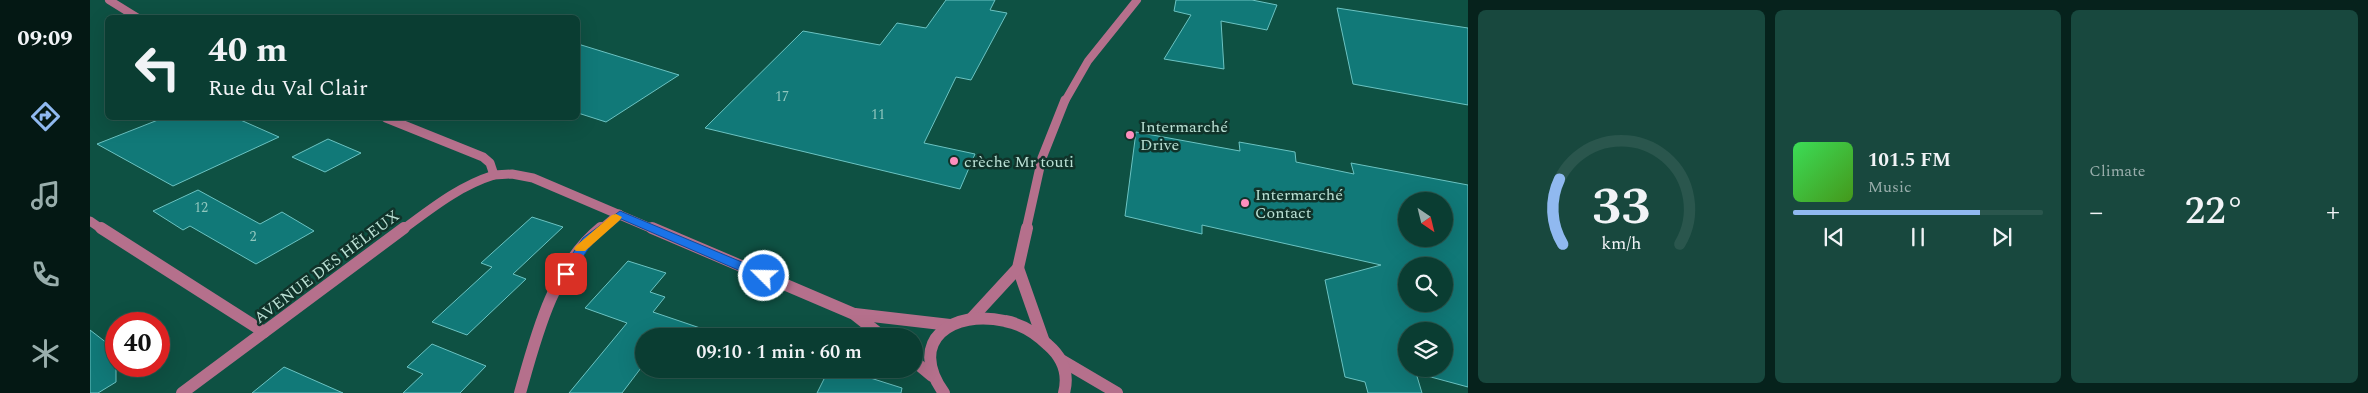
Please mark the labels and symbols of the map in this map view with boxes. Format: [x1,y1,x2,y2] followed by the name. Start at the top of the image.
[775,86,789,107] house number: 17
[871,104,885,125] house number: 11
[1140,115,1228,157] place label: Intermarché Drive
[1124,129,1136,141] marker: Intermarché Drive
[964,150,1074,174] place label: crèche Mr touti
[948,155,960,167] marker: crèche Mr touti
[1255,183,1343,225] place label: Intermarché Contact
[1398,192,1452,248] north arrow
[194,197,208,218] house number: 12
[1239,197,1251,209] marker: Intermarché Contact
[249,204,405,330] street label: AVENUE DES HÉLEUX
[250,226,257,247] house number: 2
[737,249,789,301] position arrow
[545,253,587,295] pin
[105,312,170,377] speed limit sign: 40

